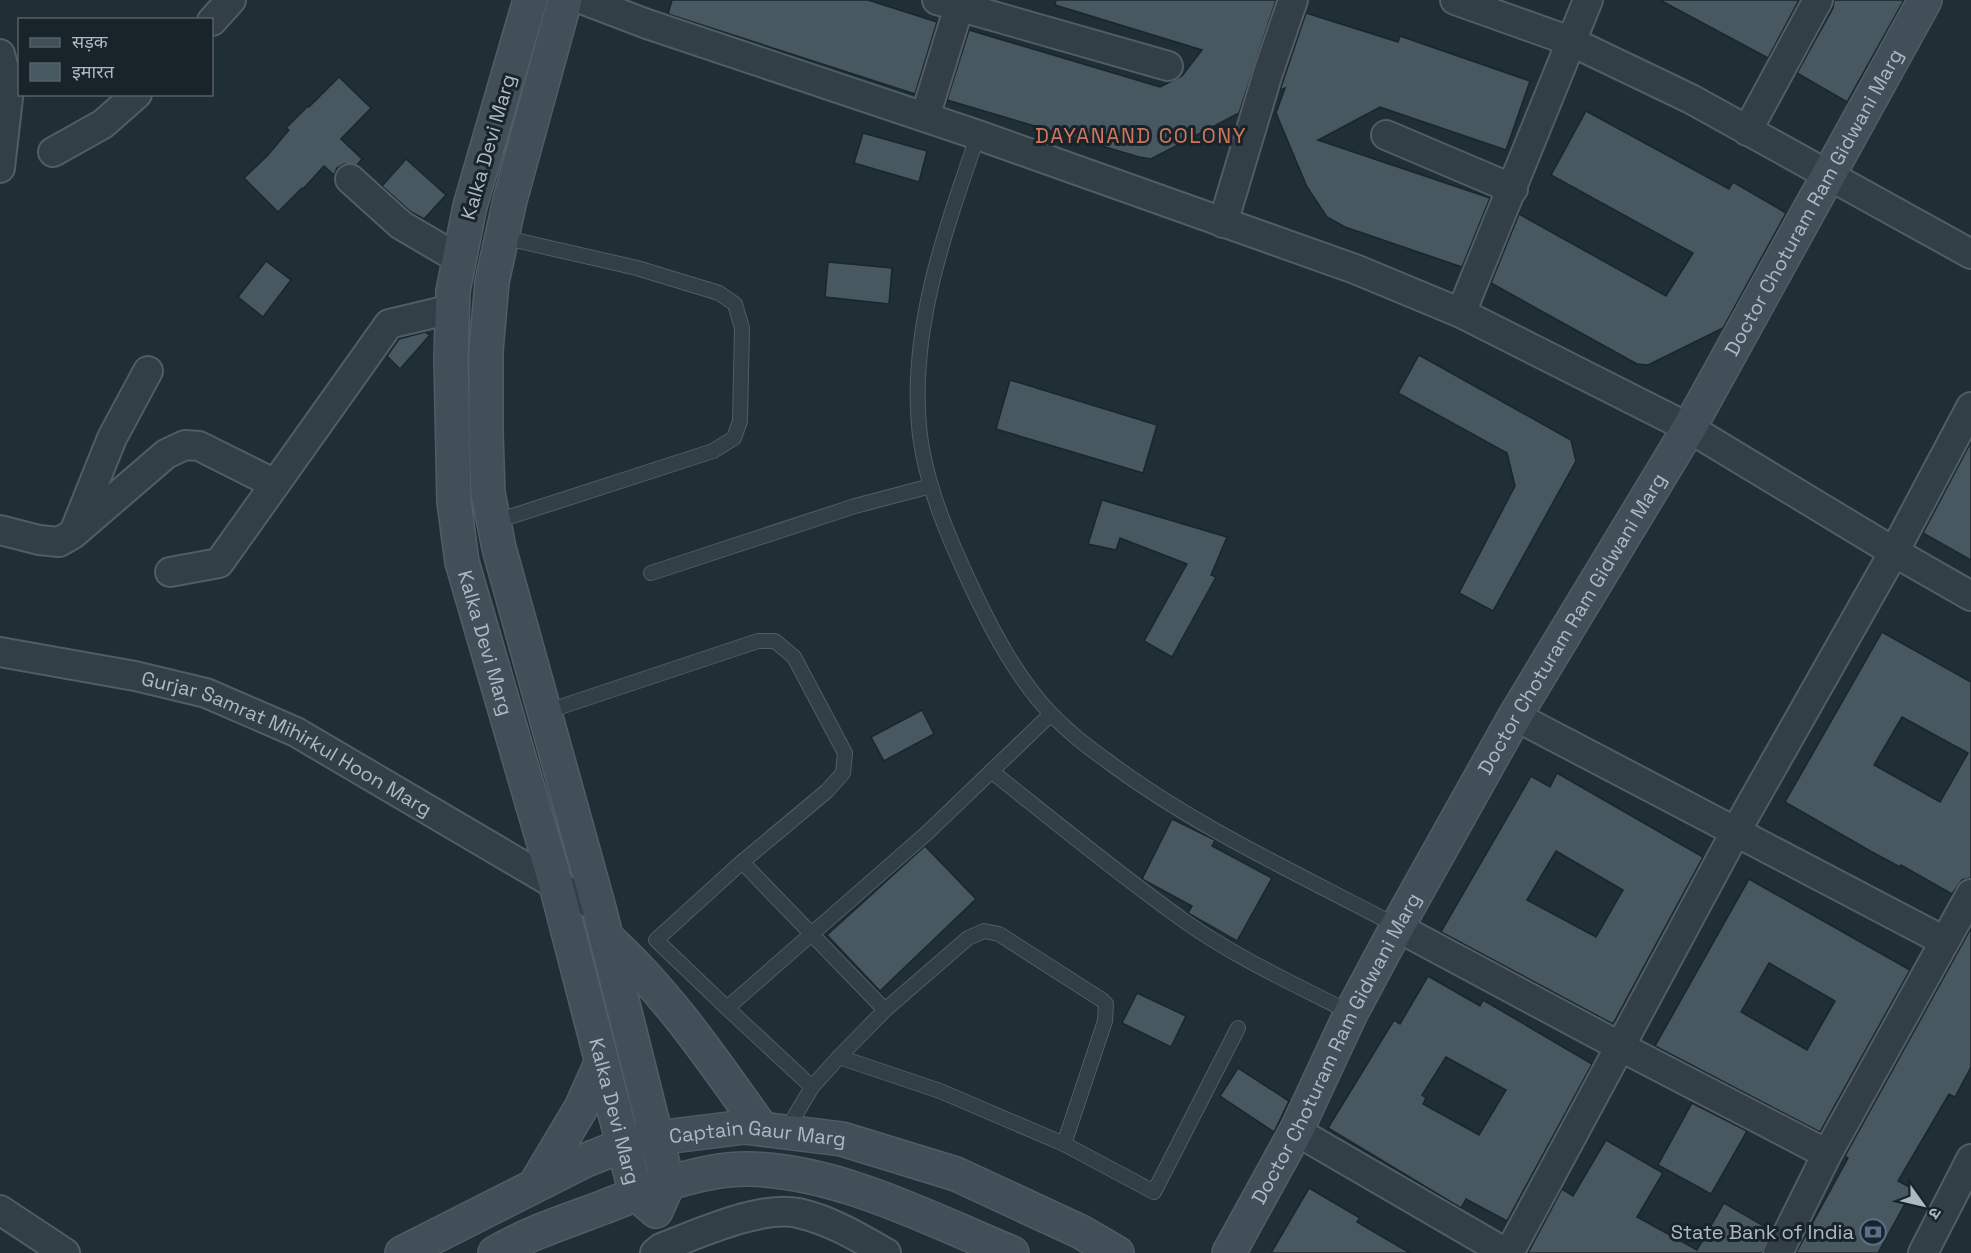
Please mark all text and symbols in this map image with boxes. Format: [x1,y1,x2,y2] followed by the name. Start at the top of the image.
[18,18,213,96] legend
[72,30,109,53] text: सड़क
[1718,44,1909,360] street label: Doctor Choturam Ram Gidwani Marg
[72,60,115,83] text: इमारत
[455,71,521,223] street label: Kalka Devi Marg
[1035,122,1247,149] district label: DAYANAND COLONY
[1472,468,1672,779] street label: Doctor Choturam Ram Gidwani Marg
[452,567,519,719] street label: Kalka Devi Marg
[139,665,437,822] street label: Gurjar Samrat Mihirkul Hoon Marg
[1245,888,1427,1209] street label: Doctor Choturam Ram Gidwani Marg
[583,1035,646,1187] street label: Kalka Devi Marg
[668,1114,847,1152] street label: Captain Gaur Marg
[1893,1175,1953,1235] north arrow
[1923,1203,1946,1223] text: उ
[1858,1217,1888,1247] bank icon: State Bank of India
[1671,1219,1854,1245] place label: State Bank of India

